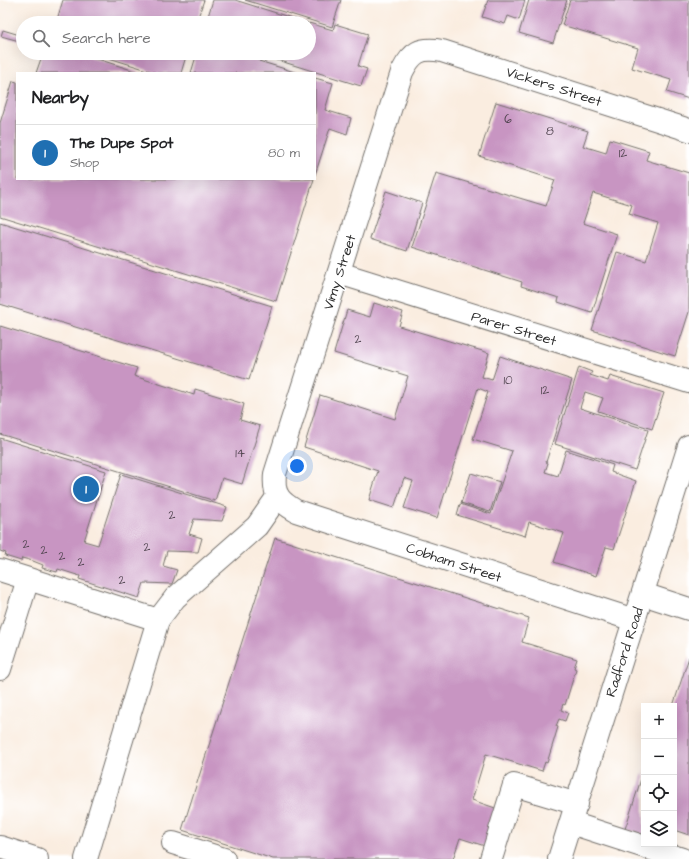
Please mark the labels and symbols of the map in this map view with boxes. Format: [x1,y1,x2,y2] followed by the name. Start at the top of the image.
[503,62,604,112] street label: Vickers Street
[504,111,512,128] house number: 6
[546,123,554,140] house number: 8
[619,145,627,162] house number: 12
[318,232,362,313] street label: Vimy Street
[469,307,559,351] street label: Parer Street
[355,331,362,348] house number: 2
[503,372,513,389] house number: 10
[541,382,549,399] house number: 12
[235,445,245,462] house number: 14
[287,456,307,476] your location
[73,474,99,504] pin: 1
[169,507,176,524] house number: 2
[23,536,30,553] house number: 2
[403,538,504,588] street label: Cobham Street
[144,539,151,556] house number: 2
[41,542,48,559] house number: 2
[59,548,66,565] house number: 2
[78,554,85,571] house number: 2
[119,572,126,589] house number: 2
[601,605,649,700] street label: Radford Road

